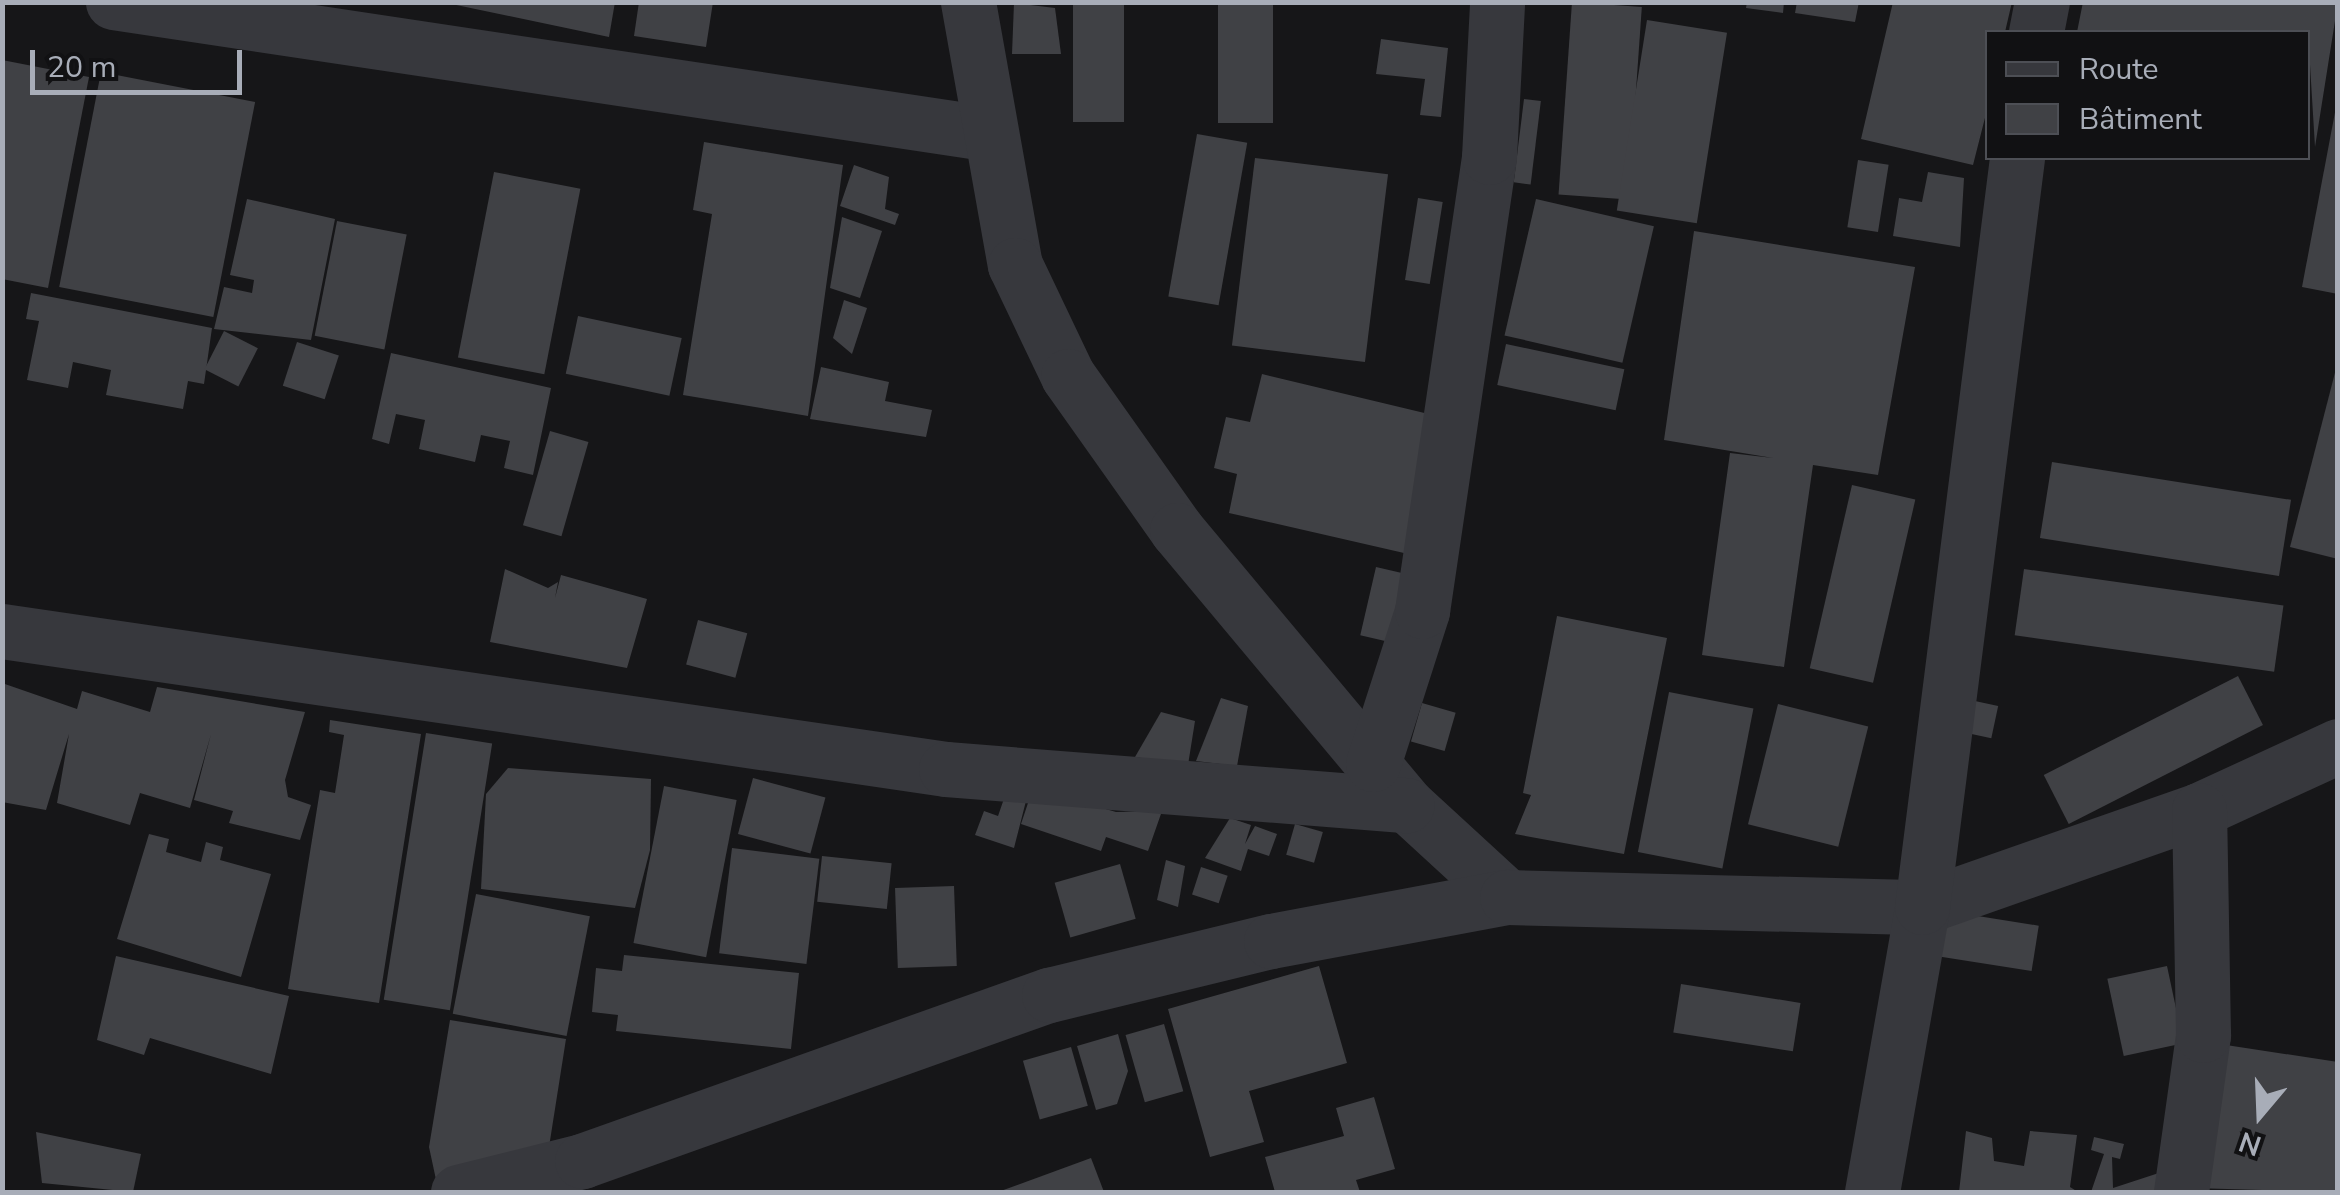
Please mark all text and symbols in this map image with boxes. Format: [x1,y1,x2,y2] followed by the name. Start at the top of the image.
[35,30,248,92] scale bar
[1985,30,2310,160] legend
[47,47,116,88] text: 20 m
[2079,49,2159,90] text: Route
[2079,99,2202,140] text: Bâtiment
[2210,1065,2310,1165] north arrow
[2234,1122,2266,1165] text: N

